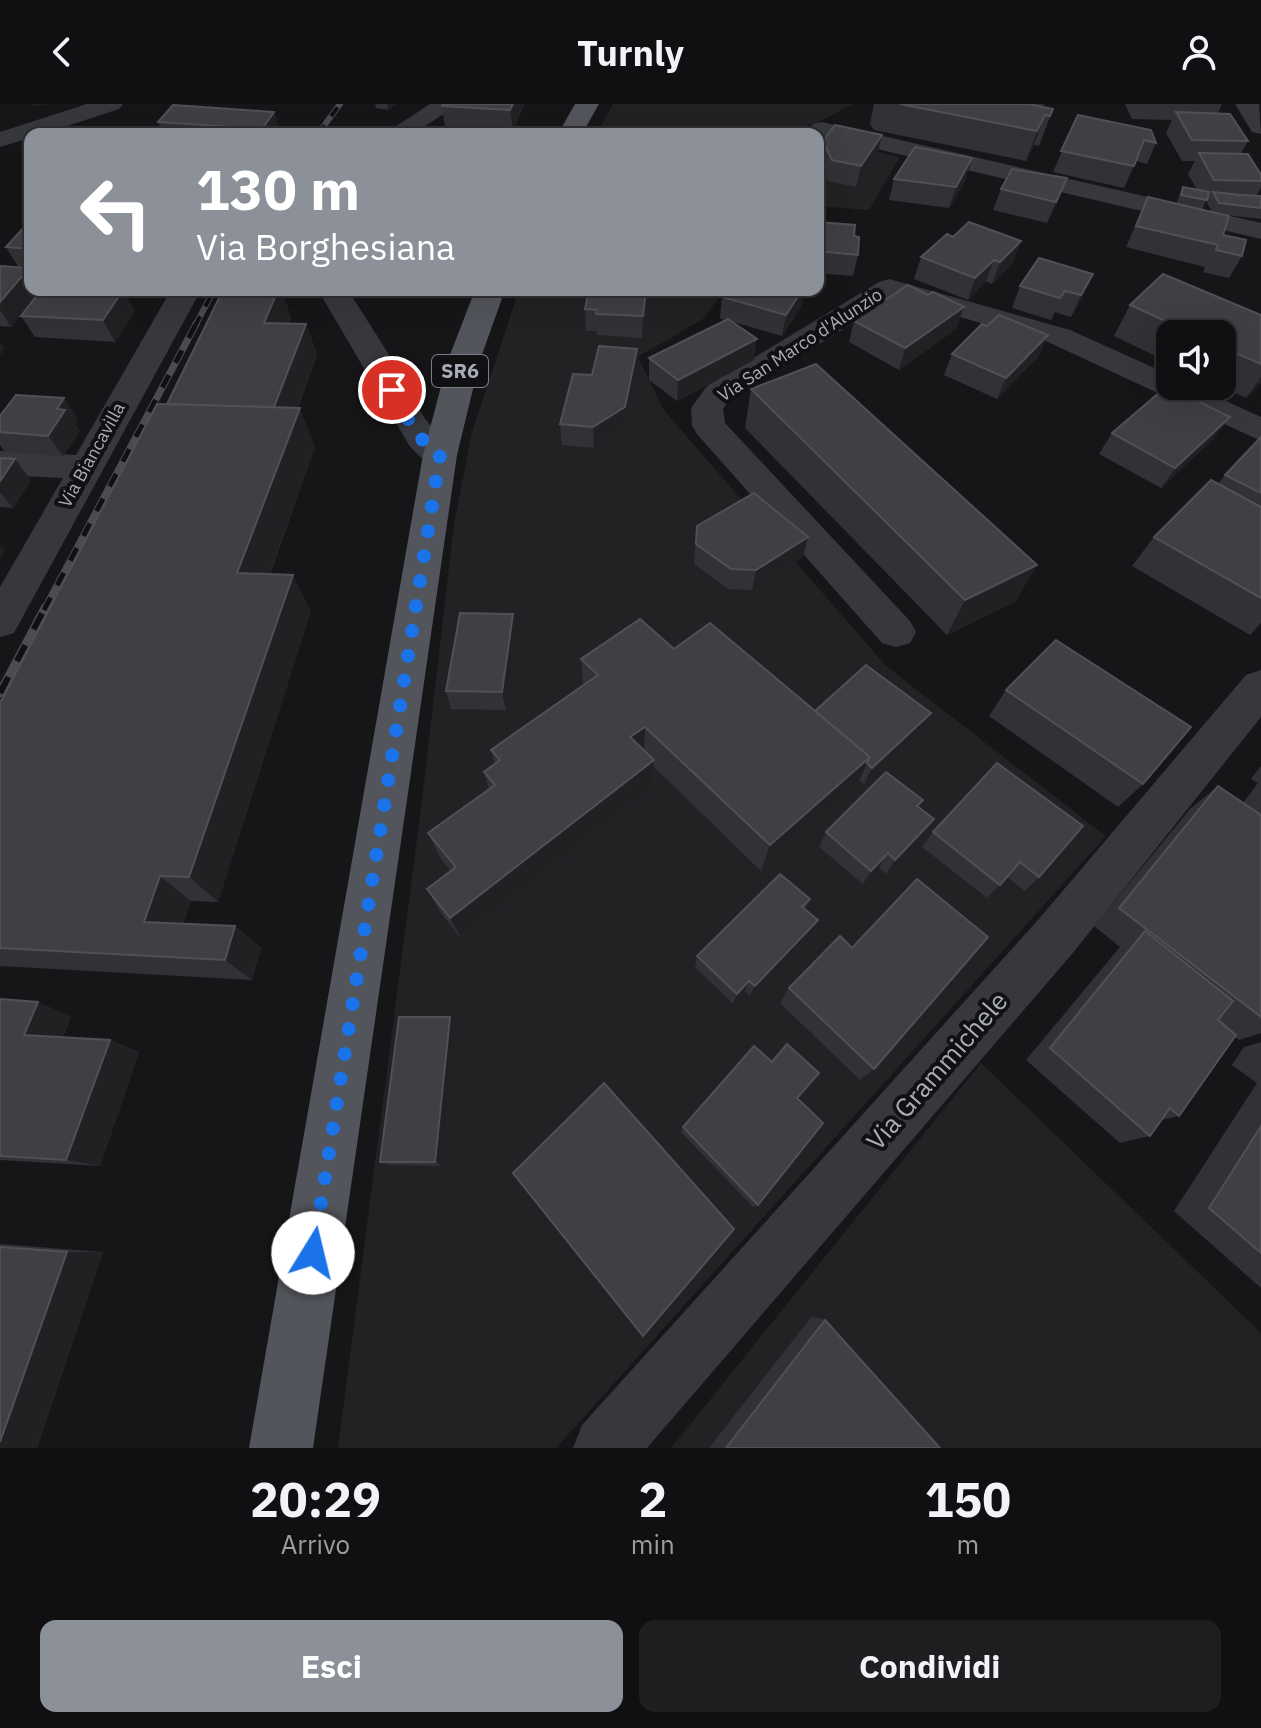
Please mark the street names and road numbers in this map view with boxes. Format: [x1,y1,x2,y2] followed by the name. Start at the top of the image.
[713,283,886,406] street label: Via San Marco d'Alunzio
[432,355,488,387] road number: SR6
[53,398,130,511] street label: Via Biancavilla
[858,984,1014,1157] street label: Via Grammichele

